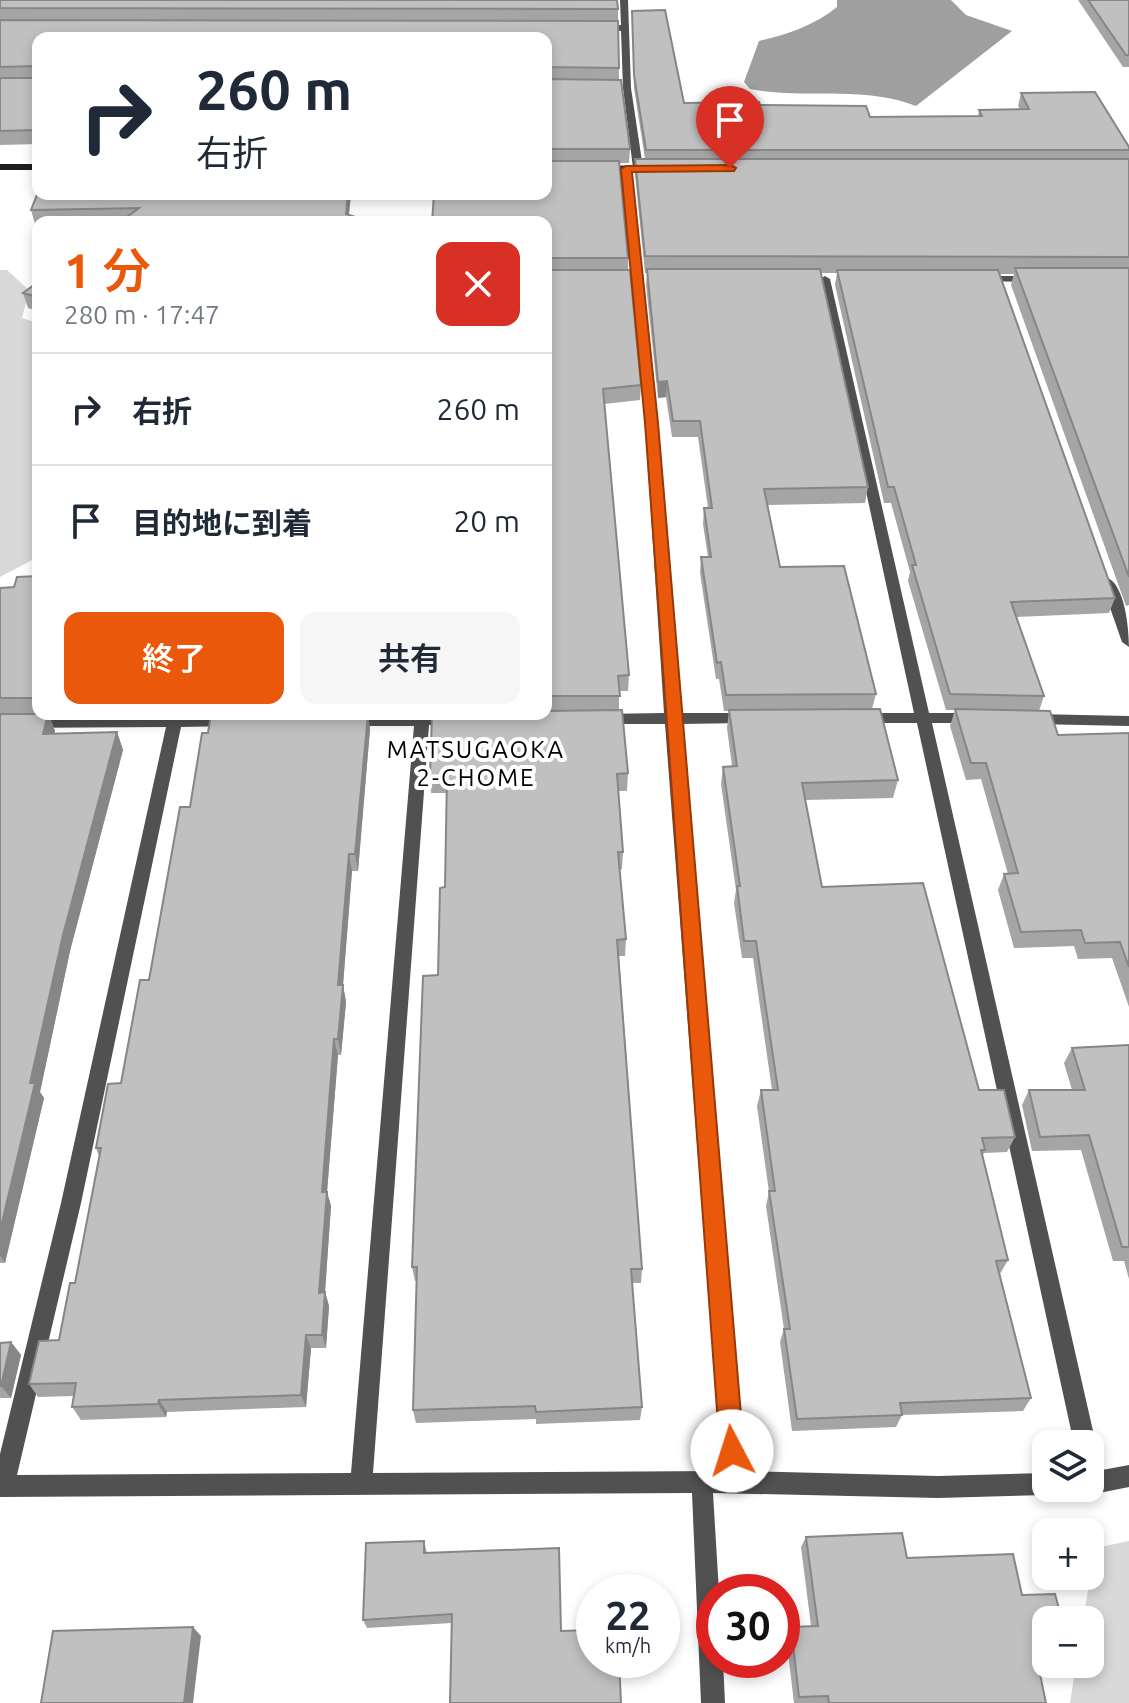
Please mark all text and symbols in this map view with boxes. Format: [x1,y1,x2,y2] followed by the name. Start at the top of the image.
[196,58,352,121] text: 260 m
[64,64,168,168] icon: right
[696,86,764,168] pin
[708,98,752,142] icon: arrive
[196,132,268,173] text: 右折
[436,242,520,326] button: close
[64,243,150,297] text: 1 分
[64,300,220,329] text: 280 m · 17:47
[64,387,108,431] icon: right
[436,392,520,426] text: 260 m
[132,394,192,428] text: 右折
[64,499,108,543] icon: arrive
[453,504,520,538] text: 20 m
[132,506,312,540] text: 目的地に到着
[64,612,284,704] button: 終了
[300,612,520,704] button: 共有
[387,736,565,791] district label: MATSUGAOKA 2-CHOME
[690,1409,774,1493] position arrow
[1032,1430,1104,1678] map controls
[1032,1430,1104,1502] button: layers
[1032,1518,1104,1590] button: +
[696,1574,800,1678] speed limit sign: 30
[605,1593,651,1638] text: 22
[1032,1606,1104,1678] button: −
[605,1634,651,1657] text: km/h

